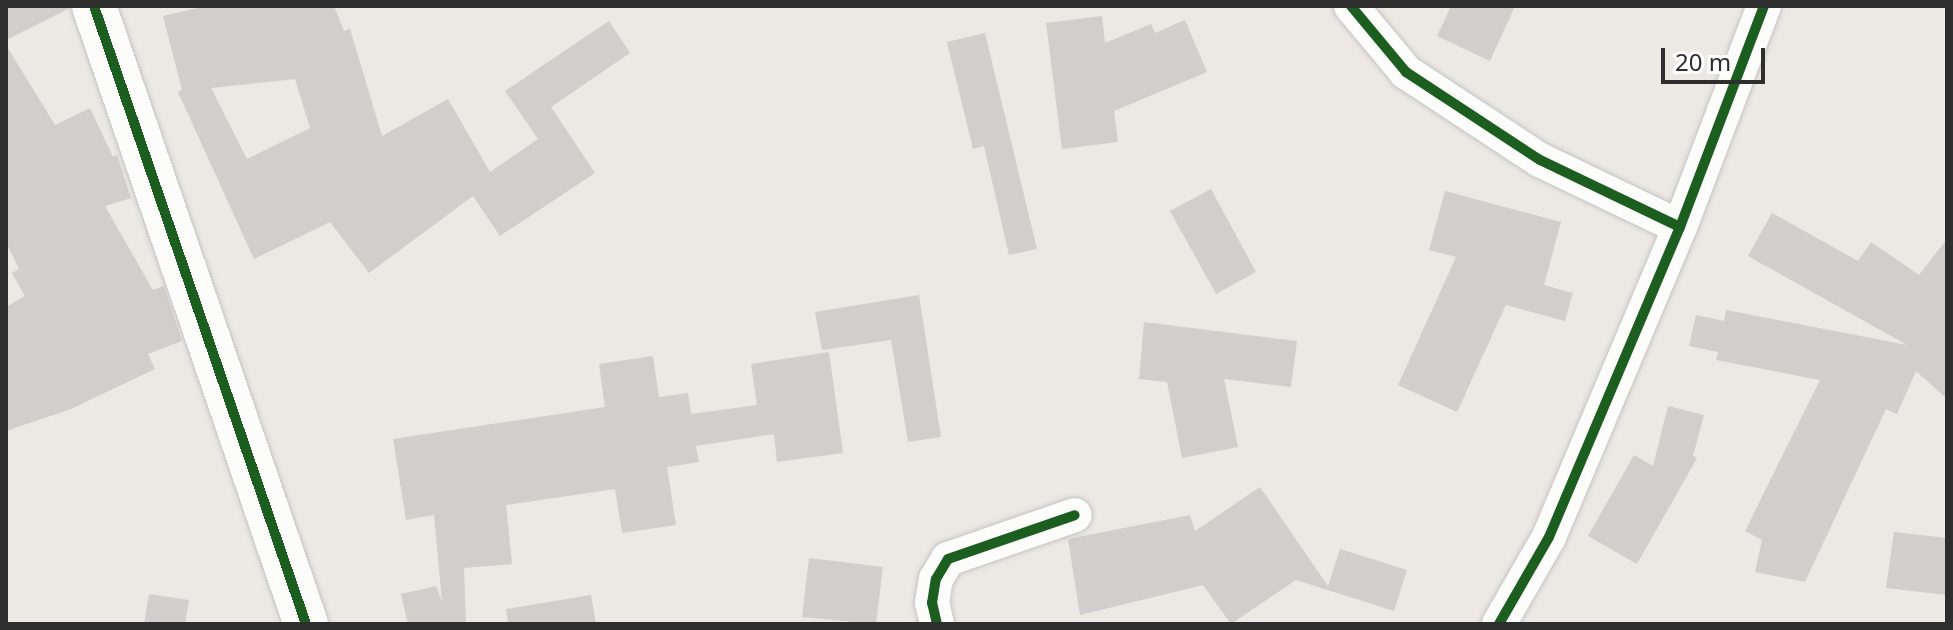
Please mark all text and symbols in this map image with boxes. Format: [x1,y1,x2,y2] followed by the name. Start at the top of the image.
[1665,32,1769,82] scale bar
[1675,45,1731,78] text: 20 m

